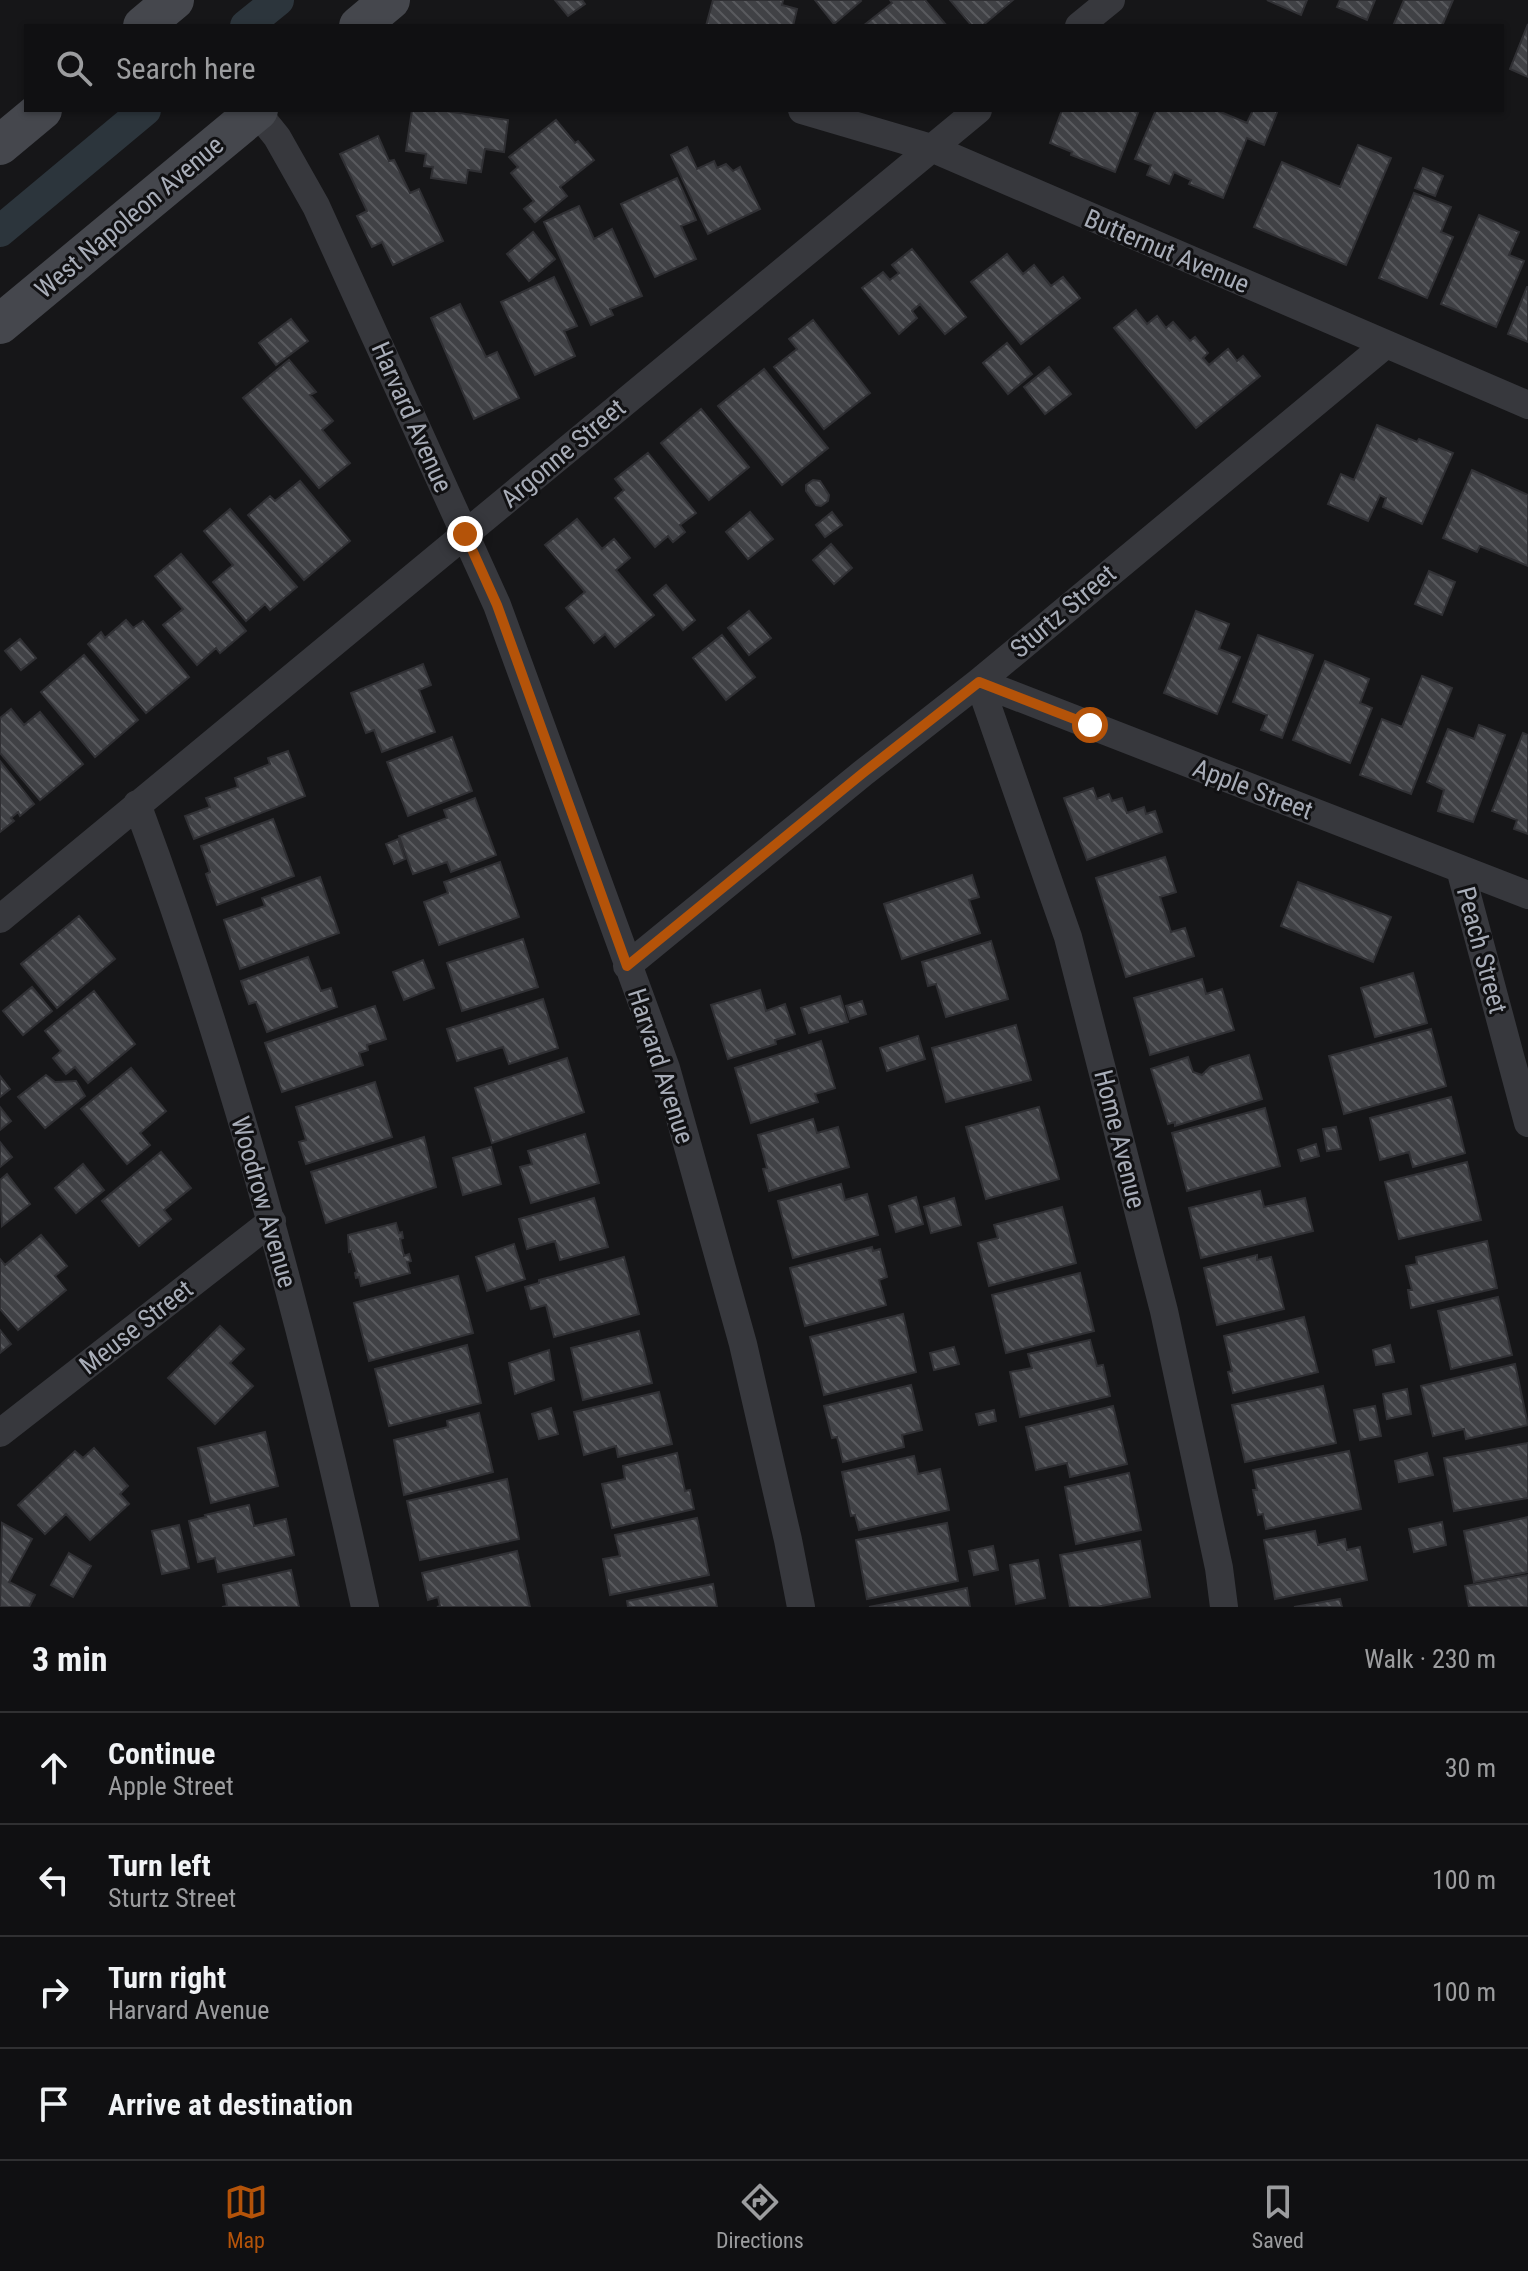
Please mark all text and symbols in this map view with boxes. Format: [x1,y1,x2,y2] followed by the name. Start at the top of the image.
[24,24,1504,112] search box
[52,46,96,90] icon: search
[116,51,256,86] text: Search here
[29,130,229,304] street label: West Napoleon Avenue
[1080,203,1254,299] street label: Butternut Avenue
[365,337,459,497] street label: Harvard Avenue
[495,392,631,514] street label: Argonne Street
[447,516,483,552] route end
[1004,558,1122,664] street label: Sturtz Street
[1072,707,1108,743] route start
[1189,752,1317,826] street label: Apple Street
[1451,883,1513,1017] street label: Peach Street
[622,985,700,1147] street label: Harvard Avenue
[1088,1067,1152,1211] street label: Home Avenue
[225,1113,303,1291] street label: Woodrow Avenue
[73,1274,199,1380] street label: Meuse Street
[32,1639,108,1679] text: 3 min
[1364,1644,1496,1674] text: Walk · 230 m
[108,1736,215,1771] text: Continue
[32,1746,76,1790] icon: ahead
[1445,1753,1496,1783] text: 30 m
[108,1771,234,1801] text: Apple Street
[108,1848,211,1883] text: Turn left
[32,1858,76,1902] icon: left
[1432,1865,1496,1895] text: 100 m
[108,1883,236,1913] text: Sturtz Street
[108,1960,226,1995] text: Turn right
[32,1970,76,2014] icon: right
[1432,1977,1496,2007] text: 100 m
[108,1995,270,2025] text: Harvard Avenue
[32,2082,76,2126] icon: arrive
[108,2087,353,2122] text: Arrive at destination
[224,2180,268,2253] tab: Map
[716,2180,804,2253] tab: Directions
[1252,2180,1304,2253] tab: Saved

